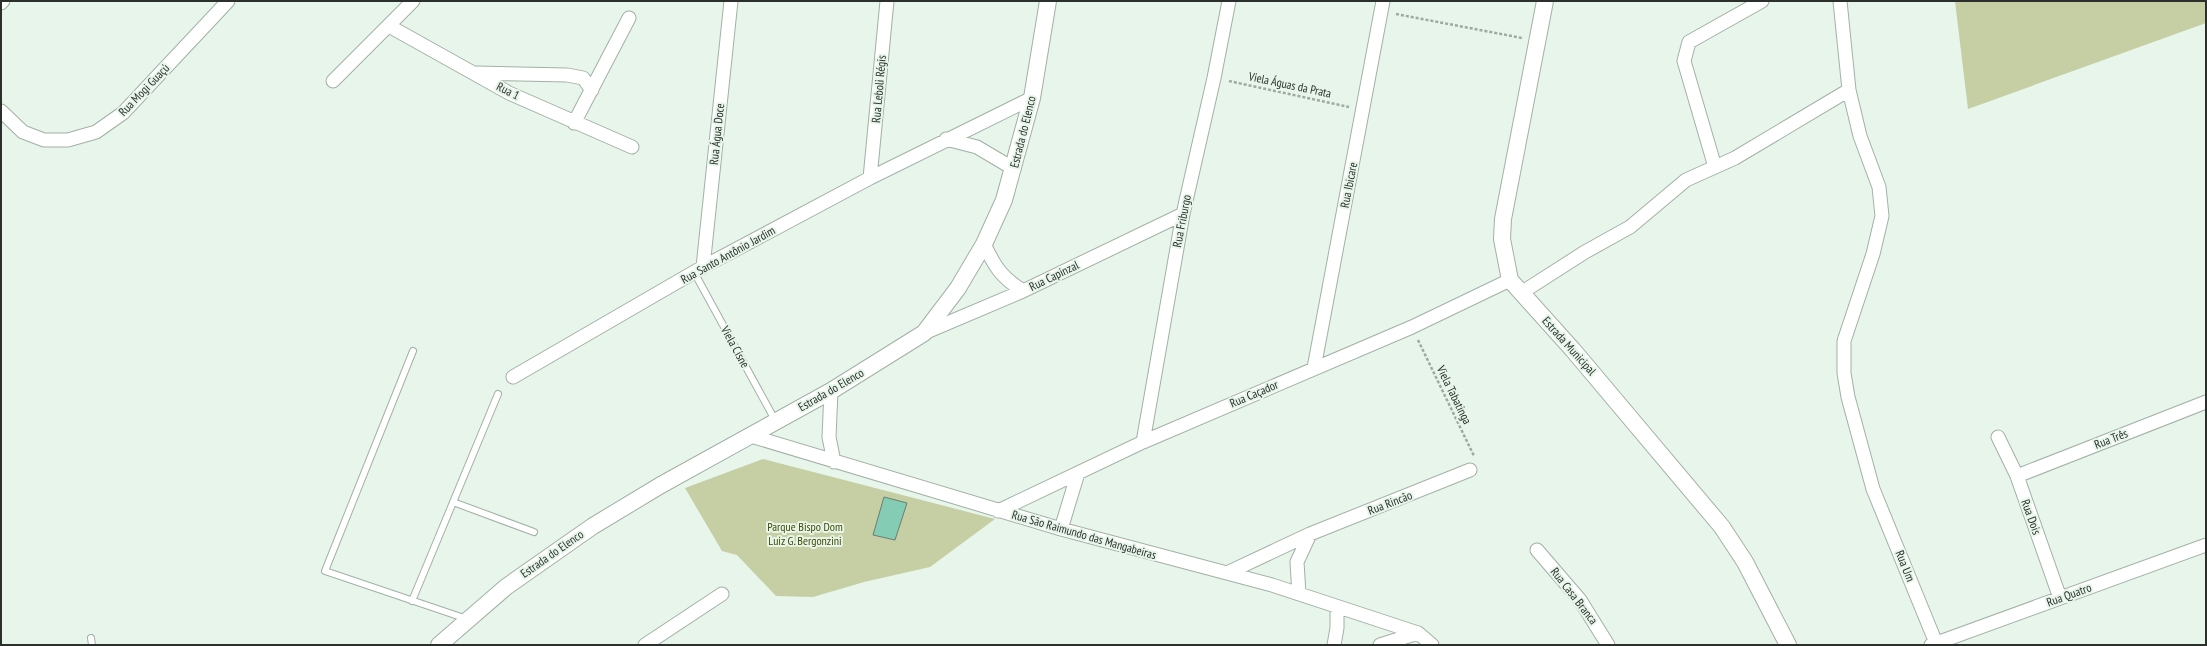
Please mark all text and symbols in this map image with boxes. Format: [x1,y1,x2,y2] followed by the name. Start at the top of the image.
[868,54,889,124] street label: Rua Leboli Régis
[115,60,172,119] street label: Rua Mogi Guaçú
[1246,68,1333,101] street label: Viela Águas da Prata
[494,78,522,103] street label: Rua 1
[1006,94,1039,169] street label: Estrada do Elenco
[706,102,727,165] street label: Rua Água Doce
[1337,161,1360,209] street label: Rua Ibicare
[1169,193,1194,248] street label: Rua Friburgo
[678,222,778,287] street label: Rua Santo Antônio Jardim
[1026,257,1081,294] street label: Rua Capinzal
[1539,313,1600,378] street label: Estrada Municipal
[717,322,753,370] street label: Viela Cisne
[1433,362,1475,427] street label: Viela Tabatinga
[795,365,866,414] street label: Estrada do Elenco
[1227,376,1281,410] street label: Rua Caçador
[2092,425,2130,452] street label: Rua Três
[1366,487,1414,518] street label: Rua Rincão
[2018,497,2045,537] street label: Rua Dois
[1010,507,1158,562] street label: Rua São Raimundo das Mangabeiras
[767,519,843,548] park label: Parque Bispo Dom Luiz G. Bergonzini
[517,526,586,581] street label: Estrada do Elenco
[1892,548,1919,584] street label: Rua Um
[1548,564,1601,627] street label: Rua Casa Branca
[2044,579,2093,610] street label: Rua Quatro

